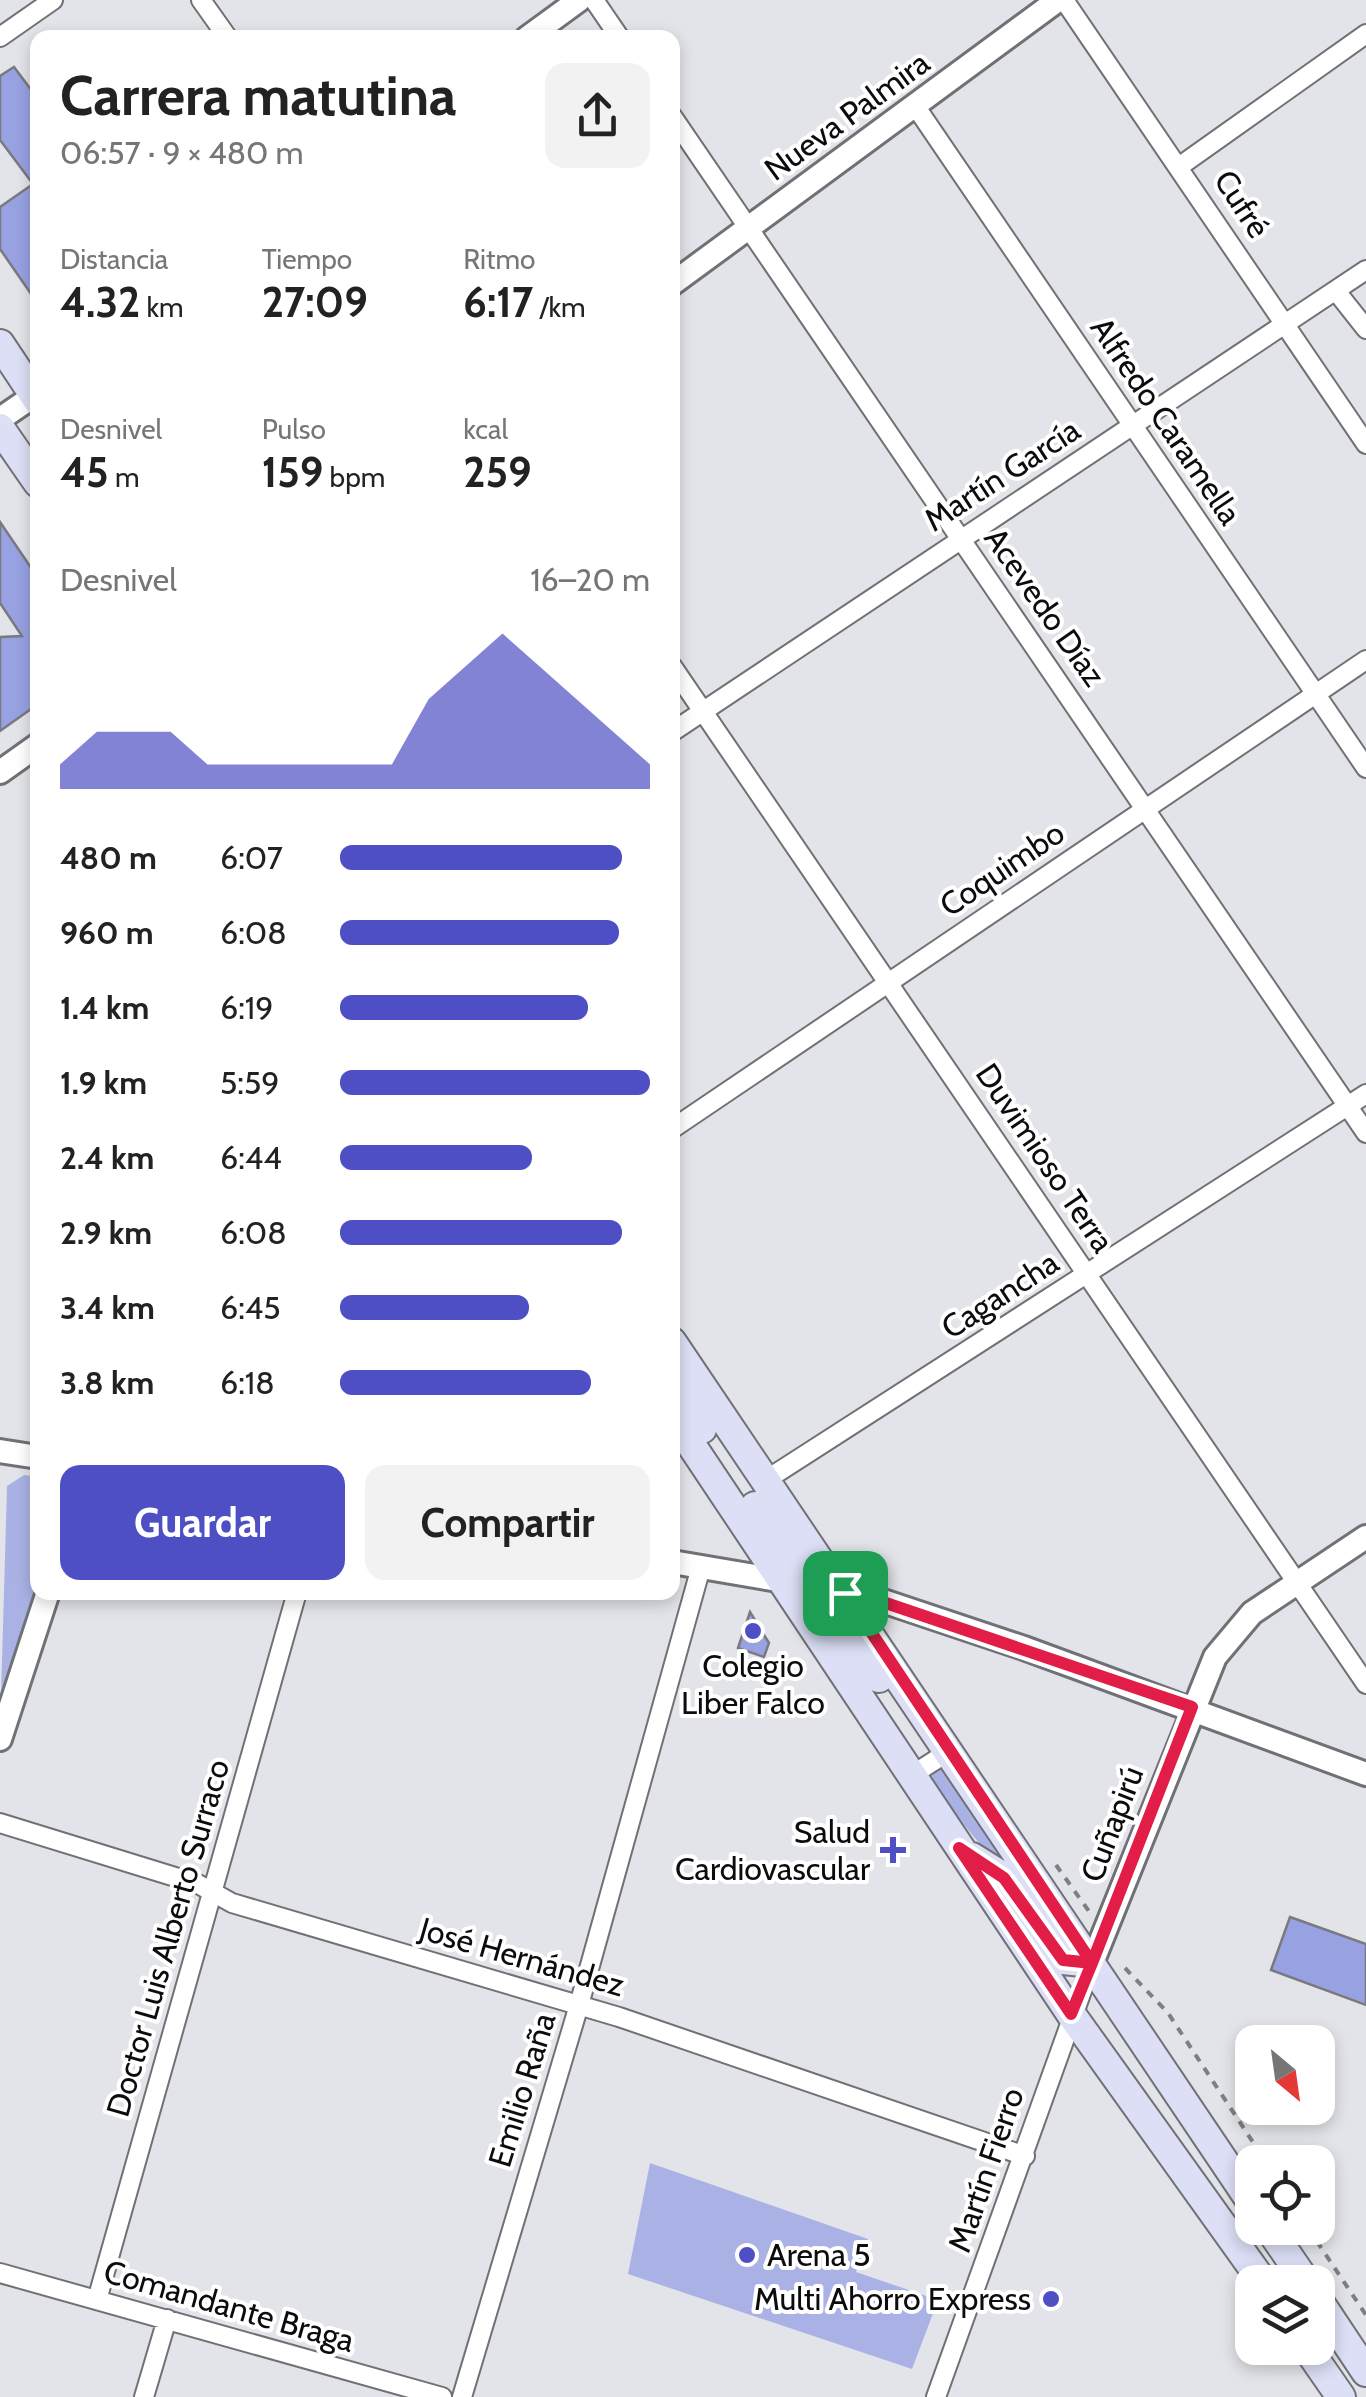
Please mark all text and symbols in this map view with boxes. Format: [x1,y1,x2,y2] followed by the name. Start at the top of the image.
[757,42,937,188] street label: Nueva Palmira
[60,62,457,129] text: Carrera matutina
[545,63,650,168] button: share
[60,133,304,172] text: 06:57 · 9 × 480 m
[1206,163,1279,245] street label: Cufré
[60,242,168,276] text: Distancia
[262,242,352,276] text: Tiempo
[463,242,535,276] text: Ritmo
[60,276,140,328] text: 4.32
[262,276,368,328] text: 27:09
[463,276,533,328] text: 6:17
[140,290,184,324] text: km
[533,290,586,324] text: /km
[1083,310,1250,532] street label: Alfredo Caramella
[917,410,1087,539] street label: Martín García
[60,412,162,446] text: Desnivel
[262,412,326,446] text: Pulso
[463,412,508,446] text: kcal
[60,446,109,498] text: 45
[262,446,323,498] text: 159
[463,446,532,498] text: 259
[109,460,140,494] text: m
[323,460,385,494] text: bpm
[977,520,1114,693] street label: Acevedo Díaz
[60,560,177,599] text: Desnivel
[530,560,650,599] text: 16–20 m
[932,813,1071,924] street label: Coquimbo
[60,838,157,877] text: 480 m
[220,838,283,877] text: 6:07
[60,913,154,952] text: 960 m
[220,913,287,952] text: 6:08
[60,988,149,1027] text: 1.4 km
[220,988,273,1027] text: 6:19
[968,1056,1123,1260] street label: Duvimioso Terra
[60,1063,147,1102] text: 1.9 km
[220,1063,279,1102] text: 5:59
[60,1138,154,1177] text: 2.4 km
[220,1138,282,1177] text: 6:44
[60,1213,152,1252] text: 2.9 km
[220,1213,287,1252] text: 6:08
[934,1242,1066,1347] street label: Cagancha
[60,1288,155,1327] text: 3.4 km
[220,1288,281,1327] text: 6:45
[60,1363,154,1402] text: 3.8 km
[220,1363,275,1402] text: 6:18
[60,1465,345,1580] button: Guardar
[365,1465,650,1580] button: Compartir
[803,1551,888,1636] pin
[818,1566,873,1621] icon: arrive
[742,1620,764,1642] marker: Colegio Liber Falco
[681,1646,825,1722] place label: Colegio Liber Falco
[98,1755,237,2121] street label: Doctor Luis Alberto Surraco
[1072,1760,1151,1887] street label: Cuñapirú
[675,1812,871,1888] place label: Salud Cardiovascular
[880,1837,906,1863] marker: Salud Cardiovascular
[414,1908,629,2004] street label: José Hernández
[480,2007,564,2172] street label: Emilio Raña
[1235,2025,1335,2125] north arrow
[1235,2025,1335,2365] map controls
[939,2083,1032,2257] street label: Martín Fierro
[1235,2145,1335,2245] button: locate
[767,2235,871,2274] place label: Arena 5
[736,2244,758,2266] marker: Arena 5
[99,2251,359,2360] street label: Comandante Braga
[1235,2265,1335,2365] button: layers
[754,2279,1031,2318] place label: Multi Ahorro Express
[1040,2288,1062,2310] marker: Multi Ahorro Express

